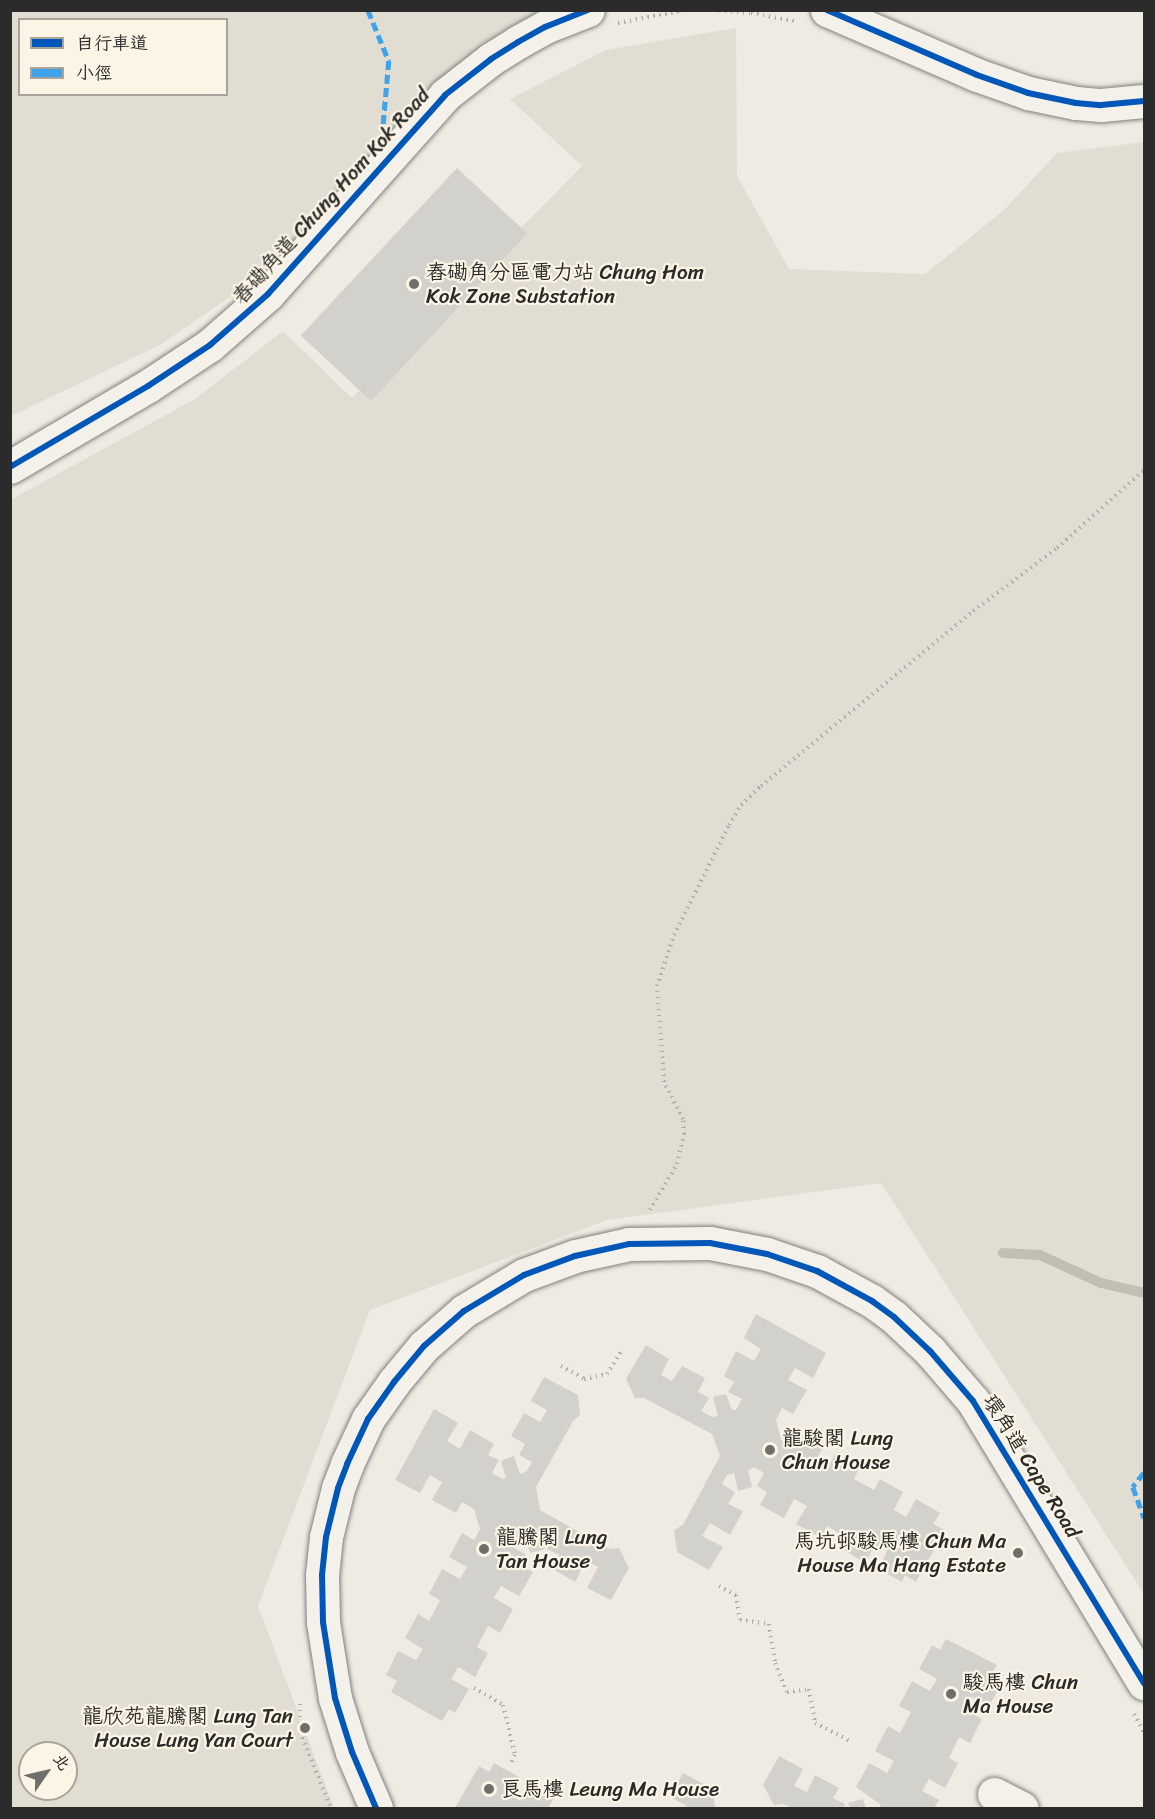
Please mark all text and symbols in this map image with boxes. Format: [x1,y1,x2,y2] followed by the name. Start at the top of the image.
[18,18,228,96] legend
[76,27,148,59] text: 自行車道
[76,57,112,89] text: 小徑
[226,82,436,310] street label: 舂磡角道 Chung Hom Kok Road
[426,259,704,309] place label: 舂磡角分區電力站 Chung Hom Kok Zone Substation
[407,277,421,291] marker: 舂磡角分區電力站 Chung Hom Kok Zone Substation
[978,1390,1086,1542] street label: 環角道 Cape Road
[782,1425,893,1475] place label: 龍駿閣 Lung Chun House
[763,1443,777,1457] marker: 龍駿閣 Lung Chun House
[496,1524,607,1574] place label: 龍騰閣 Lung Tan House
[795,1528,1006,1578] place label: 馬坑邨駿馬樓 Chun Ma House Ma Hang Estate
[477,1542,491,1556] marker: 龍騰閣 Lung Tan House
[1011,1546,1025,1560] marker: 馬坑邨駿馬樓 Chun Ma House Ma Hang Estate
[963,1669,1078,1719] place label: 駿馬樓 Chun Ma House
[944,1687,958,1701] marker: 駿馬樓 Chun Ma House
[82,1703,293,1753] place label: 龍欣苑龍騰閣 Lung Tan House Lung Yan Court
[298,1721,312,1735] marker: 龍欣苑龍騰閣 Lung Tan House Lung Yan Court
[18,1741,78,1801] north arrow
[45,1747,78,1777] text: 北
[501,1776,718,1802] place label: 良馬樓 Leung Ma House
[482,1782,496,1796] marker: 良馬樓 Leung Ma House

